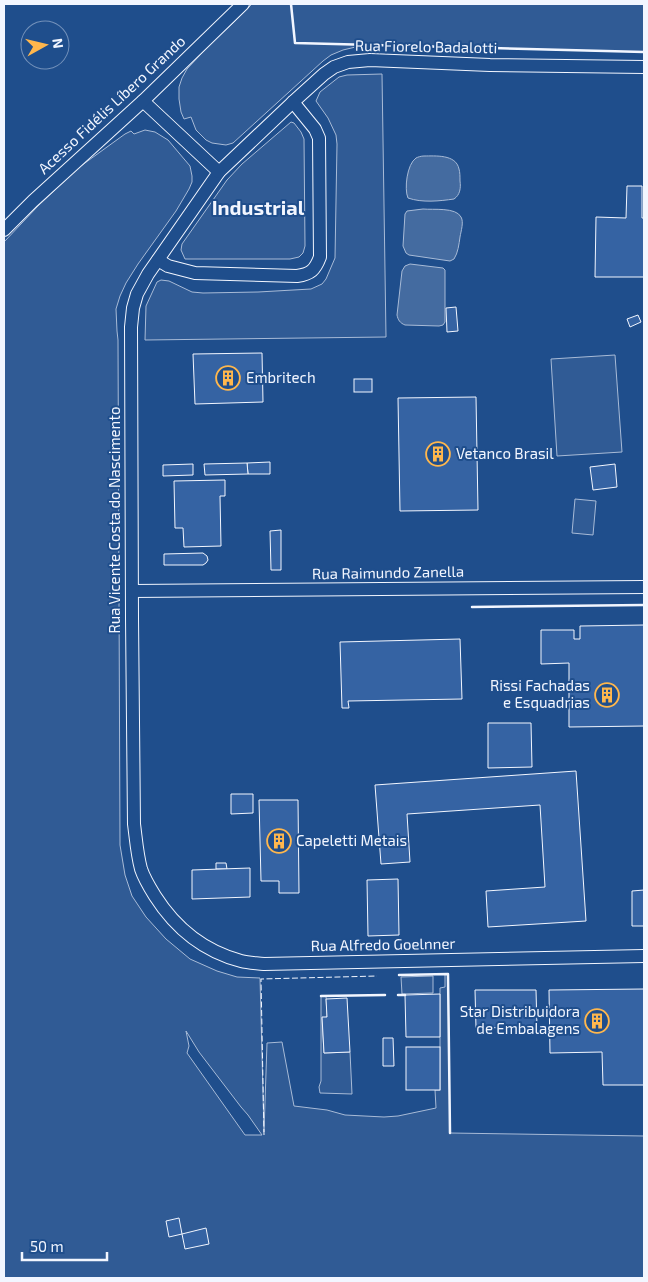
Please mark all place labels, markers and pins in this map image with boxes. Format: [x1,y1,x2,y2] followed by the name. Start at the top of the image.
[215,365,241,391] building icon: Embritech
[246,368,316,386] place label: Embritech
[425,441,451,467] building icon: Vetanco Brasil
[456,444,554,462] place label: Vetanco Brasil
[490,676,590,711] place label: Rissi Fachadas e Esquadrias
[594,682,620,708] building icon: Rissi Fachadas e Esquadrias
[266,828,292,854] building icon: Capeletti Metais
[296,831,407,849] place label: Capeletti Metais
[460,1002,580,1037] place label: Star Distribuidora de Embalagens
[584,1008,610,1034] building icon: Star Distribuidora de Embalagens

